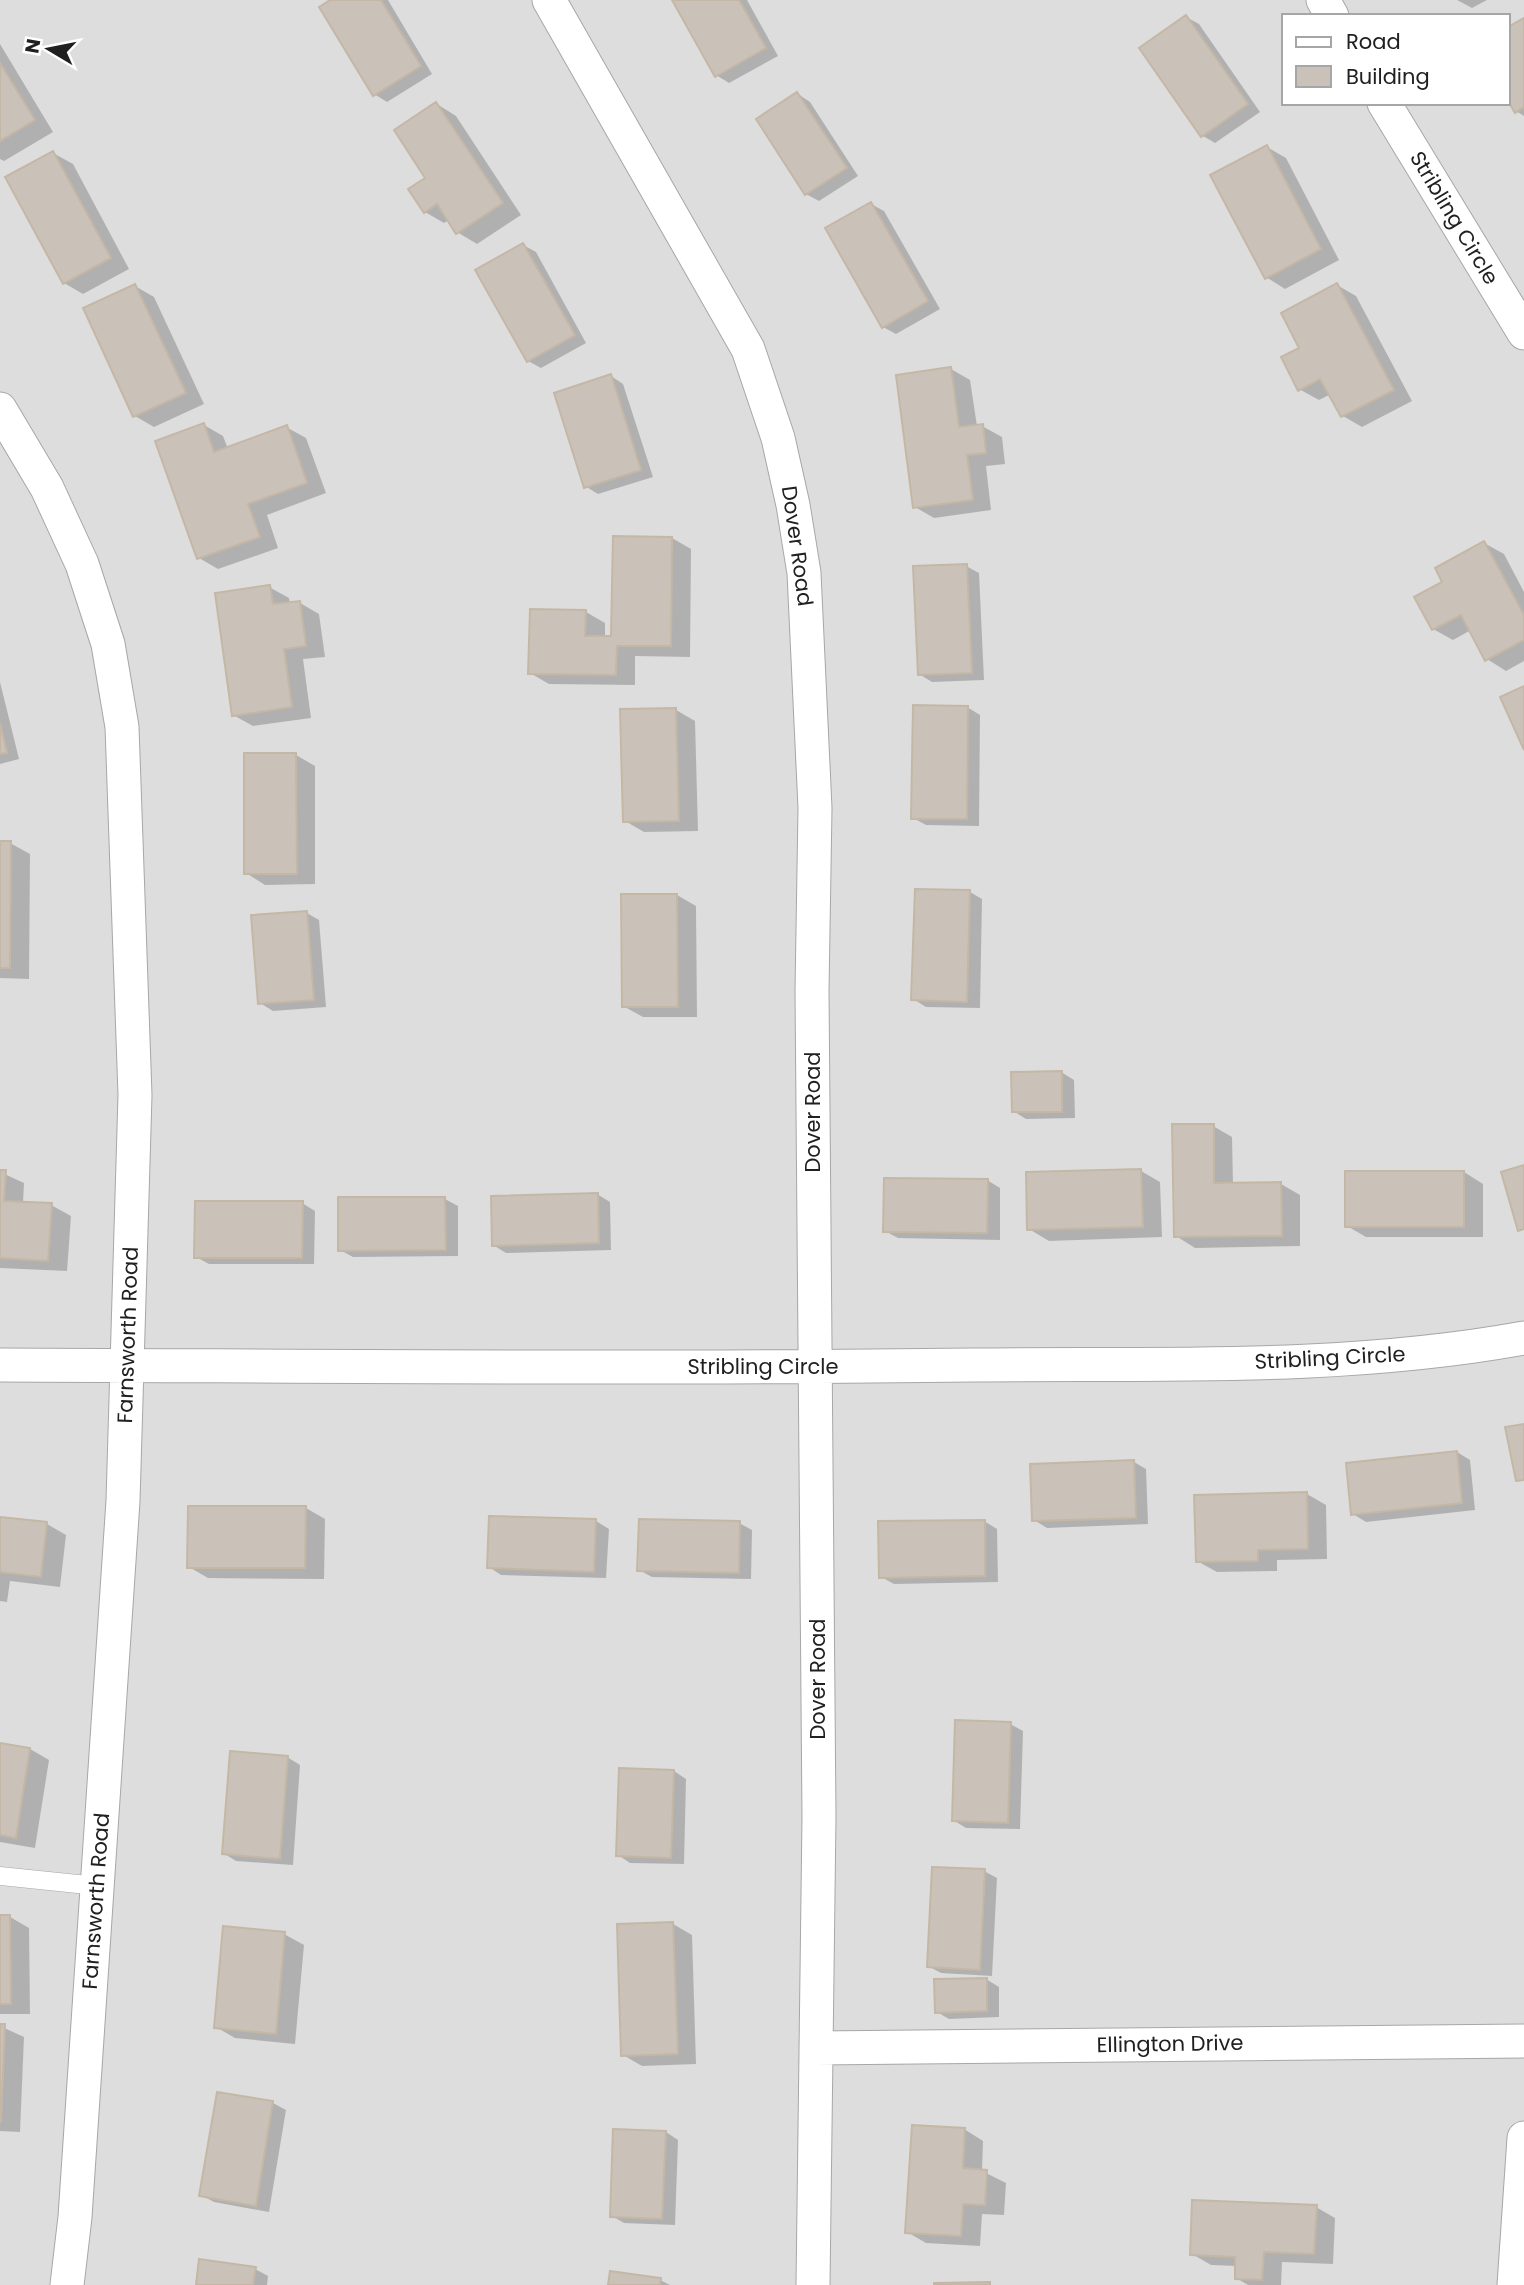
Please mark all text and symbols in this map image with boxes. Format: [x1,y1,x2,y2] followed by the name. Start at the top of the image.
[14,14,84,84] north arrow
[1282,14,1510,105] legend
[1346,27,1401,56] text: Road
[18,37,47,56] text: N
[1346,62,1430,91] text: Building
[1403,146,1506,290] street label: Stribling Circle
[775,484,820,608] street label: Dover Road
[798,1051,827,1173] street label: Dover Road
[110,1246,145,1424] street label: Farnsworth Road
[1254,1339,1406,1376] street label: Stribling Circle
[688,1352,838,1381] street label: Stribling Circle
[803,1618,832,1740] street label: Dover Road
[75,1812,116,1990] street label: Farnsworth Road
[1096,2028,1244,2059] street label: Ellington Drive

